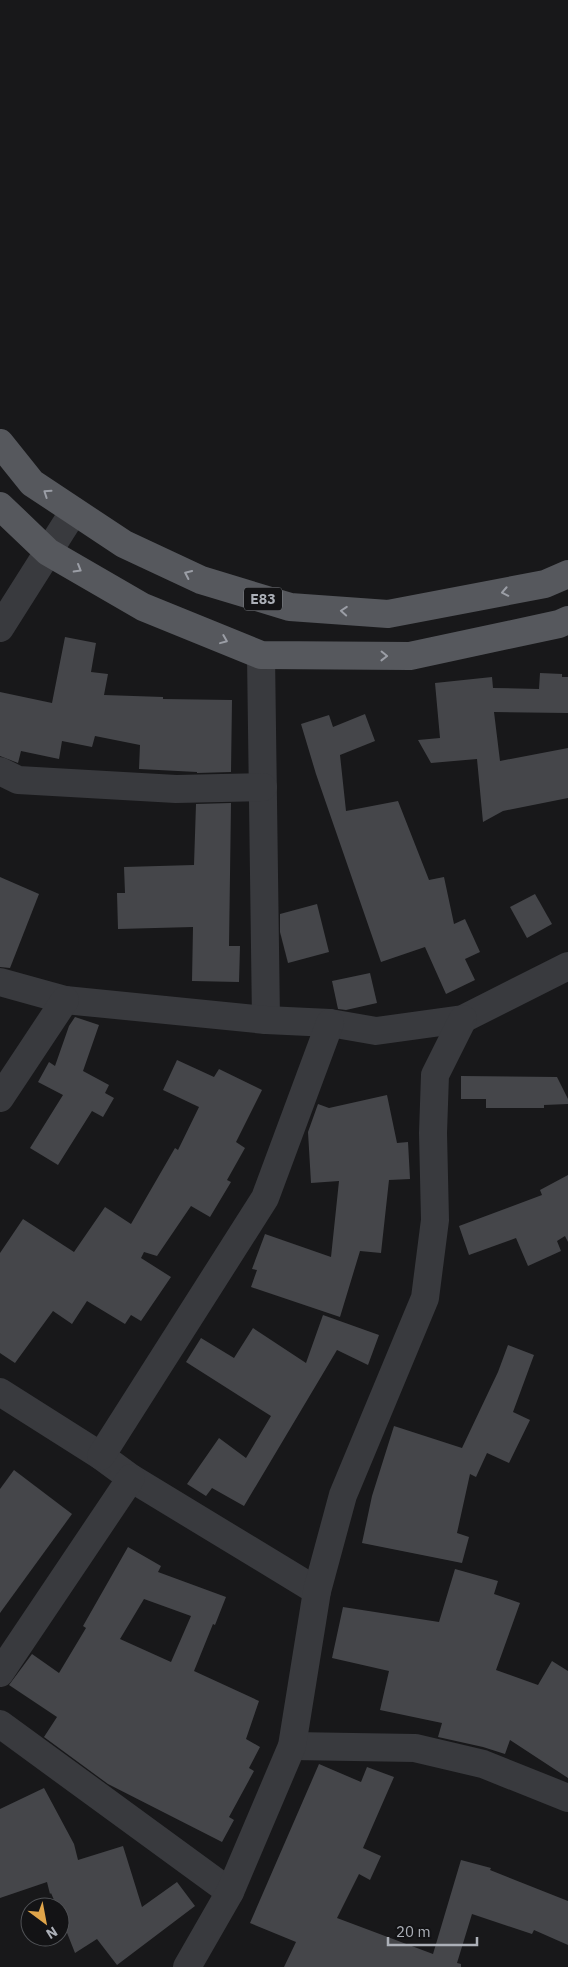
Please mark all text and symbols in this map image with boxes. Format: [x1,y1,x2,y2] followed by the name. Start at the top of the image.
[43,490,53,499] one-way arrow
[73,563,82,573] one-way arrow
[184,570,193,580] one-way arrow
[500,586,509,597] one-way arrow
[244,588,282,610] road number: E83
[340,606,348,617] one-way arrow
[219,634,228,644] one-way arrow
[380,651,388,661] one-way arrow
[20,1897,70,1947] north arrow
[388,1914,477,1946] scale bar
[396,1922,431,1941] text: 20 m
[43,1923,61,1943] text: N

